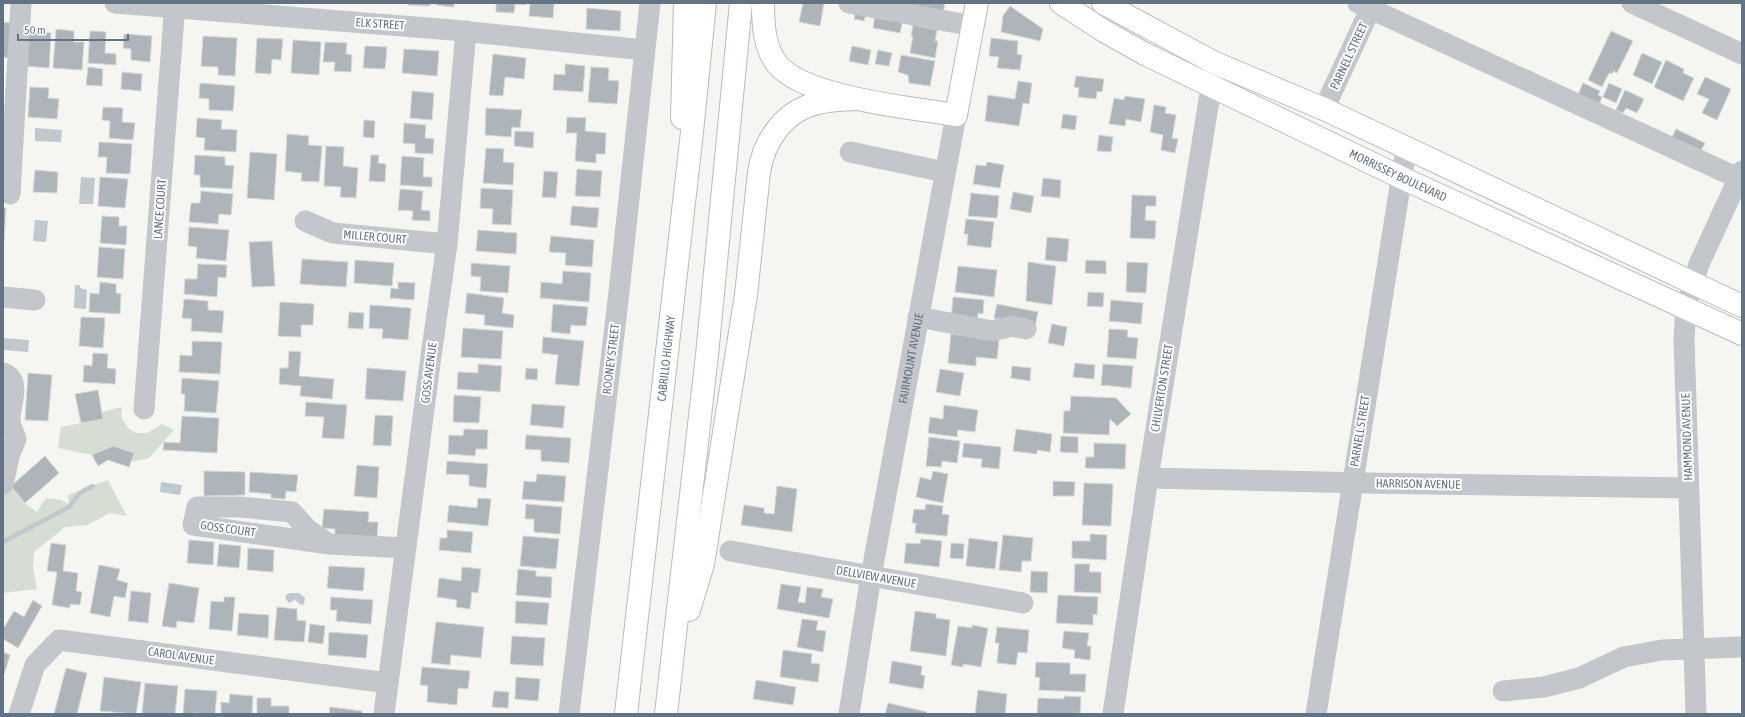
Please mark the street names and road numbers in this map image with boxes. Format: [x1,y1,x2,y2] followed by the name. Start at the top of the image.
[355,15,406,33] street label: ELK STREET
[1327,20,1371,92] street label: PARNELL STREET
[1347,147,1449,205] street label: MORRISSEY BOULEVARD
[151,178,169,240] street label: LANCE COURT
[343,227,408,247] street label: MILLER COURT
[896,312,926,405] street label: FAIRMOUNT AVENUE
[655,314,678,402] street label: CABRILLO HIGHWAY
[600,322,622,395] street label: ROONEY STREET
[418,342,440,404] street label: GOSS AVENUE
[1148,342,1176,433] street label: CHILVERTON STREET
[1678,393,1696,481] street label: HAMMOND AVENUE
[1347,394,1373,468] street label: PARNELL STREET
[1376,476,1460,492] street label: HARRISON AVENUE
[199,518,257,540] street label: GOSS COURT
[835,563,917,591] street label: DELLVIEW AVENUE
[147,644,215,668] street label: CAROL AVENUE

